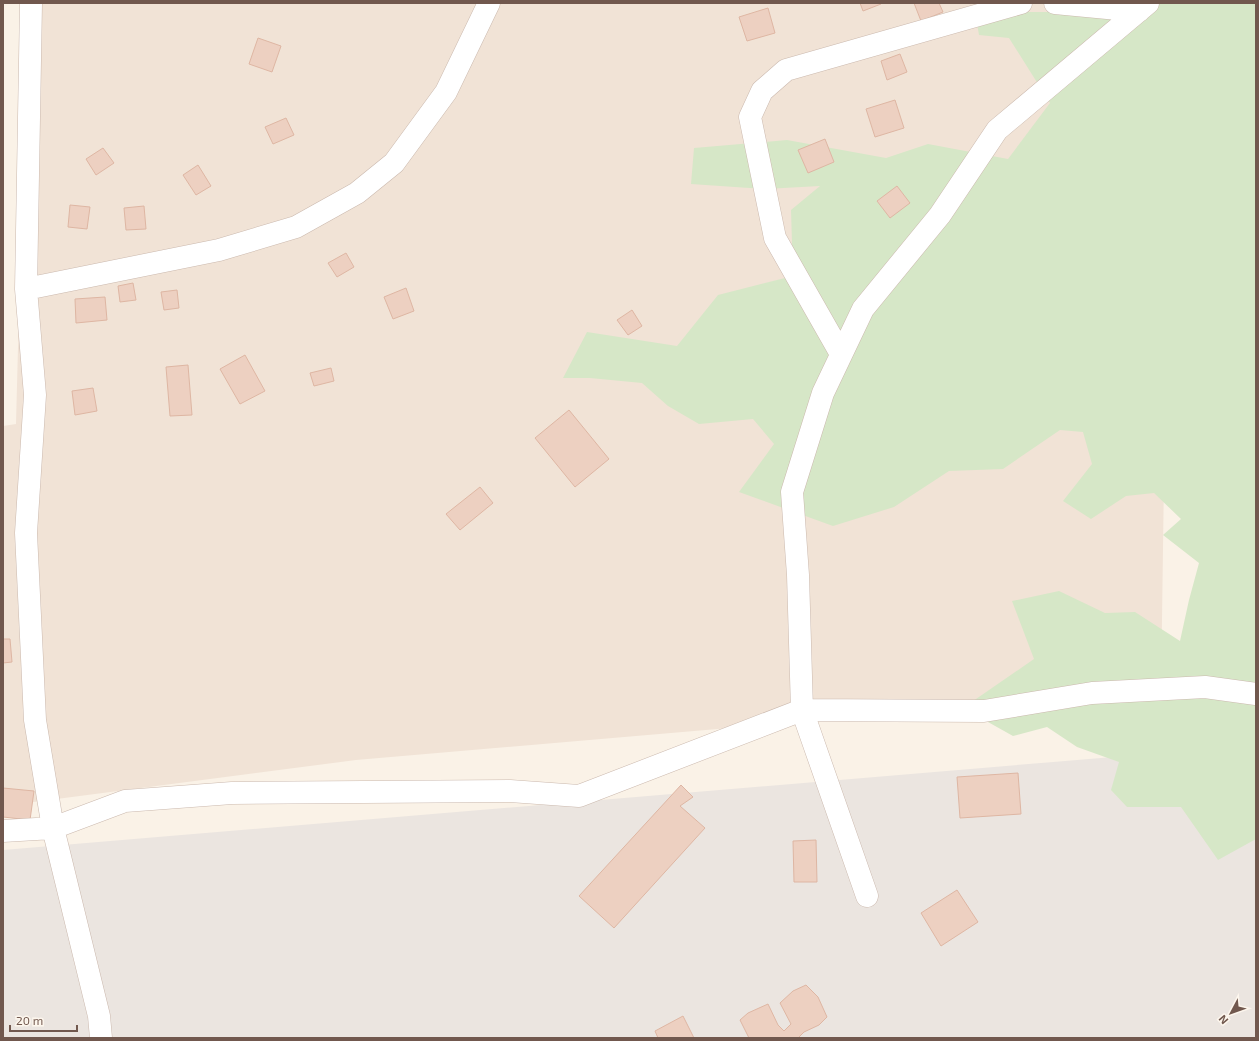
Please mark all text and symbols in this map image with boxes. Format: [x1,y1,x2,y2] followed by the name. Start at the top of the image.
[1211,993,1251,1033] north arrow
[10,1007,77,1033] scale bar
[16,1013,43,1027] text: 20 m
[1216,1013,1231,1027] text: N

